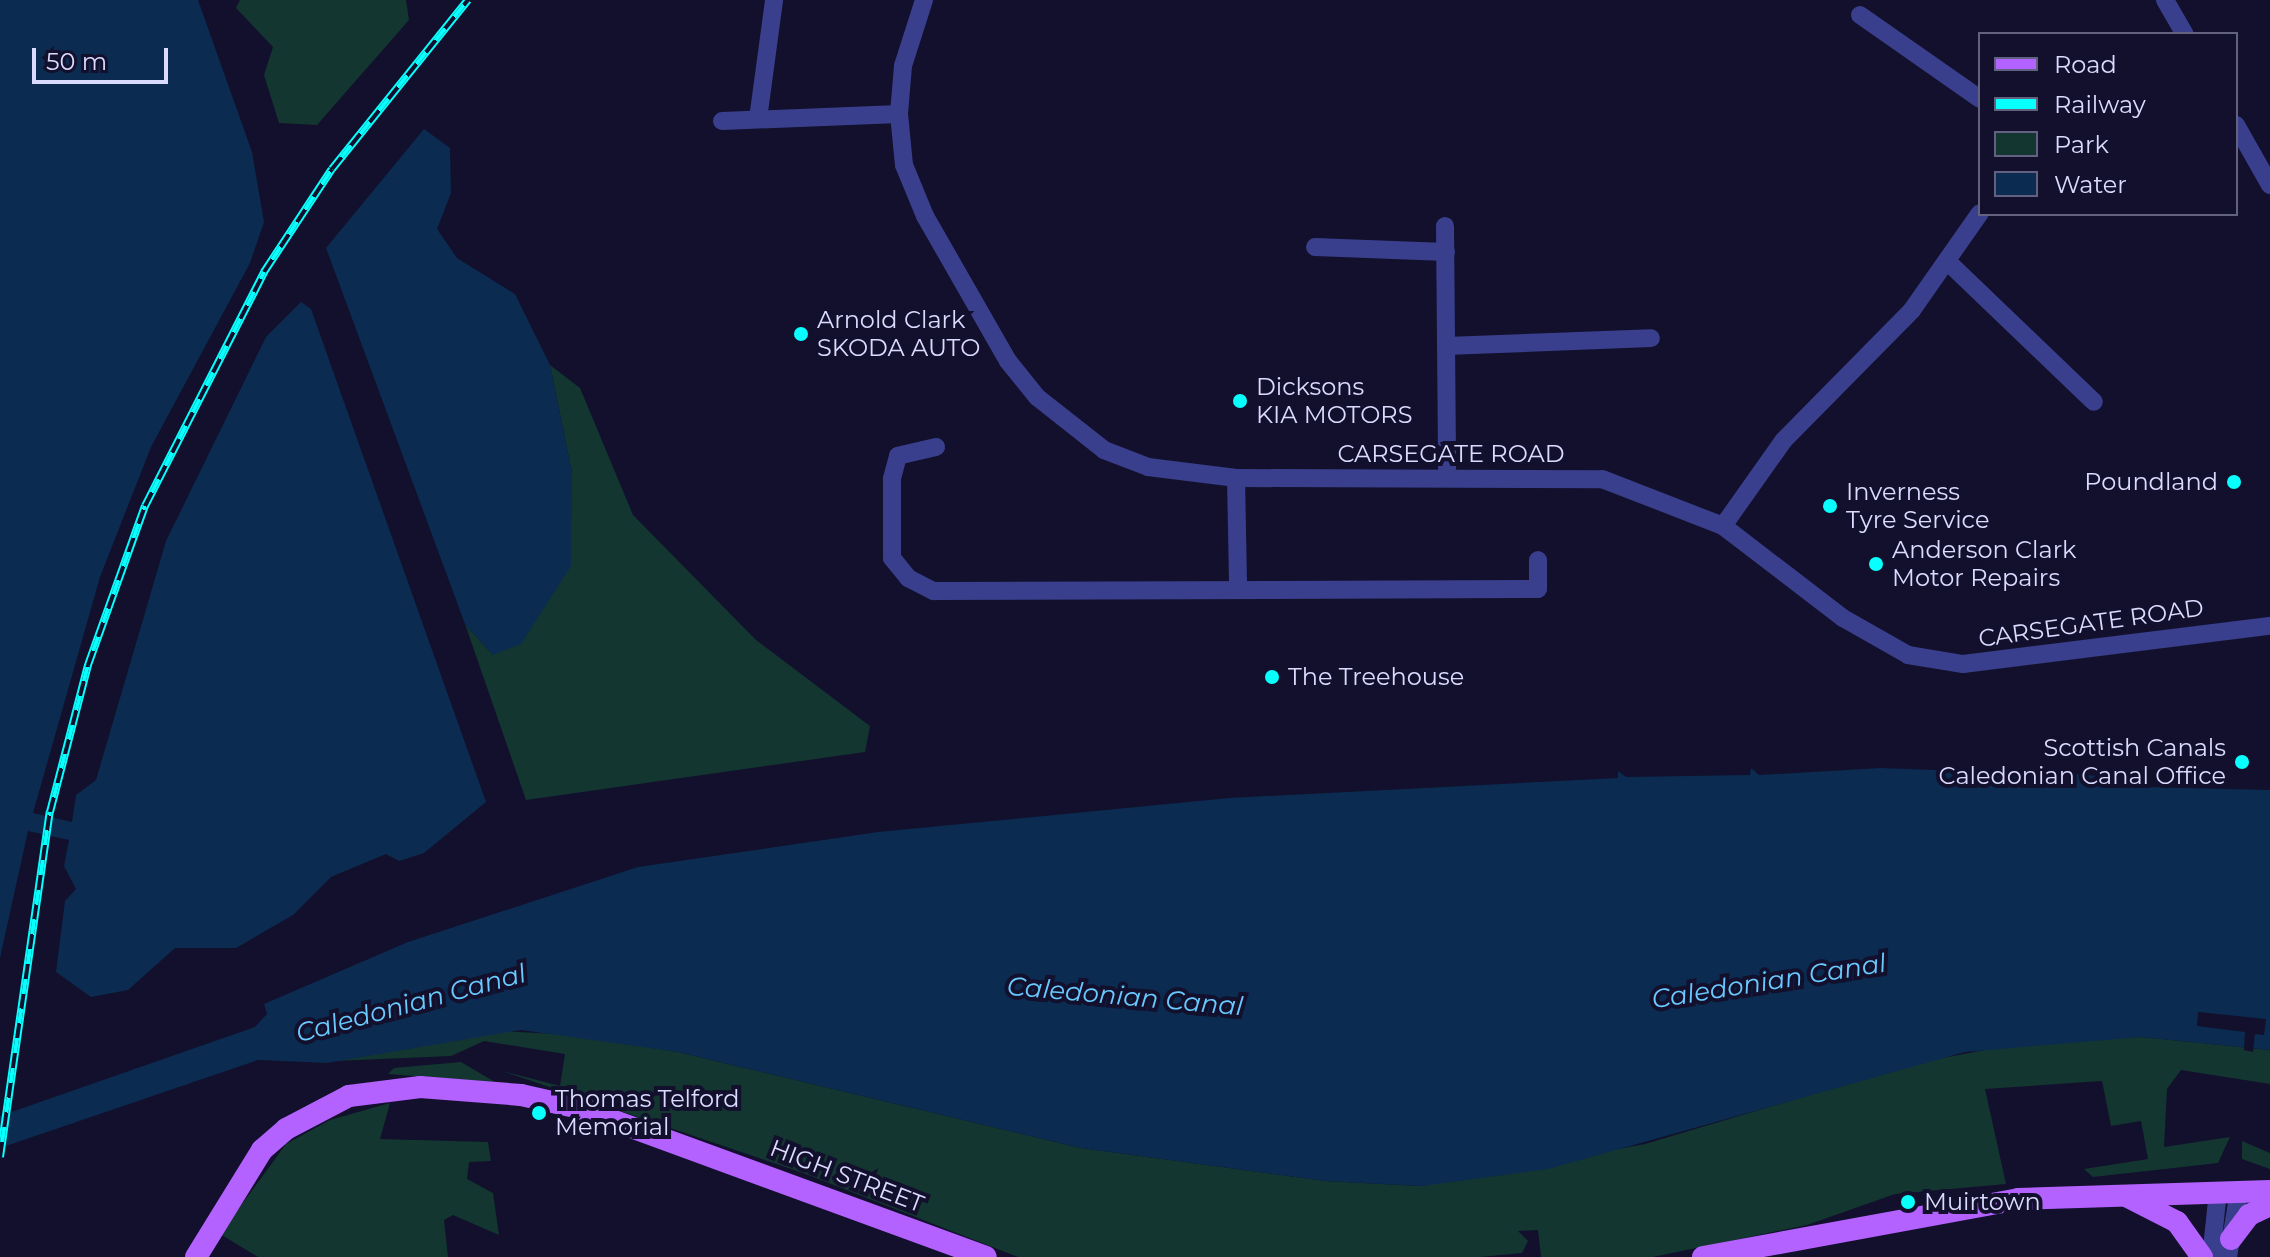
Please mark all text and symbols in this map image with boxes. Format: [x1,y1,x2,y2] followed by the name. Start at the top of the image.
[36,32,172,82] scale bar
[1978,32,2238,216] legend
[46,47,107,76] text: 50 m
[2054,50,2117,79] text: Road
[2054,90,2146,119] text: Railway
[2054,130,2109,159] text: Park
[2054,170,2127,199] text: Water
[817,306,980,362] place label: Arnold Clark SKODA AUTO
[792,325,810,343] marker: Arnold Clark SKODA AUTO
[1256,373,1412,429] place label: Dicksons KIA MOTORS
[1231,392,1249,410] marker: Dicksons KIA MOTORS
[1337,440,1565,468] street label: CARSEGATE ROAD
[2084,468,2218,496] place label: Poundland
[2225,473,2243,491] marker: Poundland
[1846,478,1989,534] place label: Inverness Tyre Service
[1821,497,1839,515] marker: Inverness Tyre Service
[1892,536,2076,592] place label: Anderson Clark Motor Repairs
[1867,555,1885,573] marker: Anderson Clark Motor Repairs
[1976,593,2206,653] street label: CARSEGATE ROAD
[1288,663,1464,691] place label: The Treehouse
[1263,668,1281,686] marker: The Treehouse
[1939,734,2226,790] place label: Scottish Canals Caledonian Canal Office
[2233,753,2251,771] marker: Scottish Canals Caledonian Canal Office
[1650,948,1888,1016] water label: Caledonian Canal
[293,958,529,1050] water label: Caledonian Canal
[1006,971,1244,1023] water label: Caledonian Canal
[555,1085,740,1141] place label: Thomas Telford Memorial
[530,1104,548,1122] marker: Thomas Telford Memorial
[766,1133,928,1219] street label: HIGH STREET
[1924,1188,2041,1216] place label: Muirtown
[1899,1193,1917,1211] marker: Muirtown

